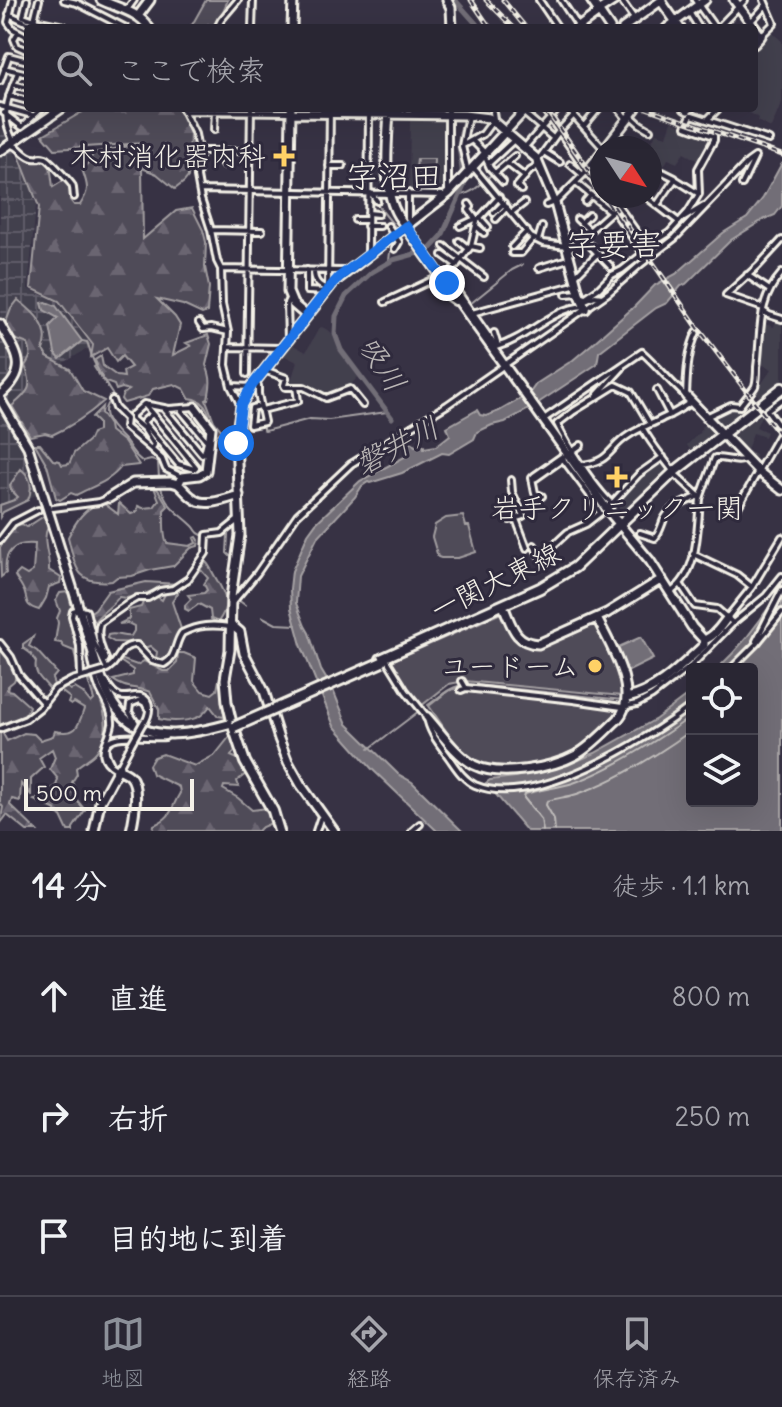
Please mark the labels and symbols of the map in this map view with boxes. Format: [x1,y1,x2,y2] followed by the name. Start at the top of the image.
[590,136,662,208] north arrow
[70,138,266,174] place label: 木村消化器内科
[273,145,295,167] marker: 木村消化器内科
[346,155,442,196] district label: 字沼田
[566,223,662,264] district label: 字要害
[429,265,465,301] route end
[351,328,415,399] water label: 吸川
[348,408,445,482] water label: 磐井川
[218,425,254,461] route start
[606,466,628,488] marker: 岩手クリニック一関
[491,490,743,526] place label: 岩手クリニック一関
[424,534,566,628] street label: 一関大東線
[441,648,579,684] place label: ユードーム
[586,657,604,675] marker: ユードーム
[24,775,194,811] scale bar

